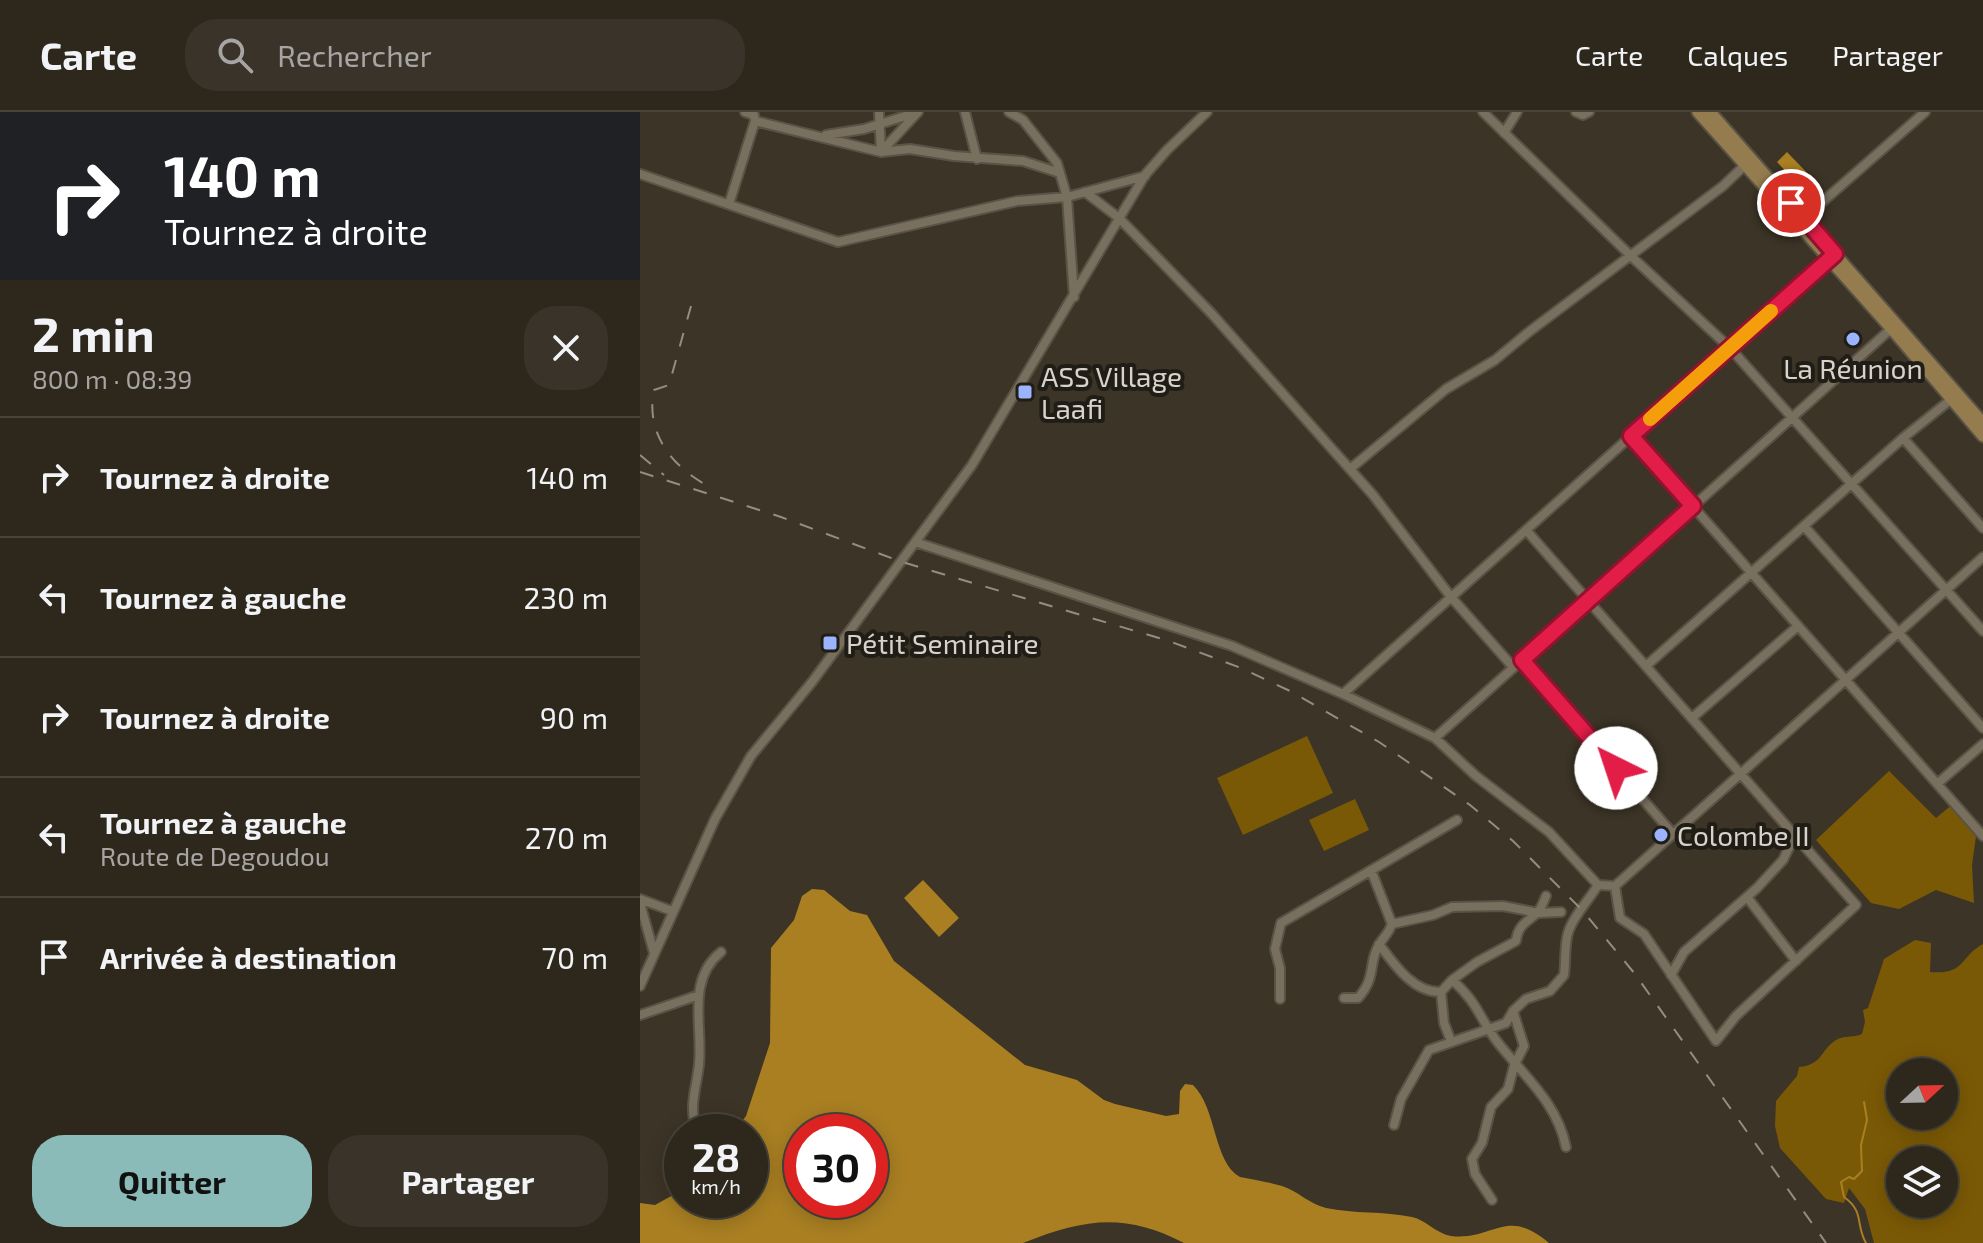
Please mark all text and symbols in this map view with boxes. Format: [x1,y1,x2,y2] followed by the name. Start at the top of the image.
[185,19,745,91] search box
[40,32,137,78] text: Carte
[213,33,257,77] icon: search
[277,37,432,73] text: Rechercher
[1575,38,1643,72] text: Carte
[1687,38,1788,72] text: Calques
[1832,38,1943,72] text: Partager
[164,141,321,208] text: 140 m
[32,144,136,248] icon: right
[1757,169,1825,237] pin
[1769,181,1813,225] icon: arrive
[164,209,428,252] text: Tournez à droite
[32,304,155,362] text: 2 min
[524,306,608,390] button: close
[1844,330,1862,348] marker: La Réunion
[1783,351,1923,385] place label: La Réunion
[1041,359,1182,425] place label: ASS Village Laafi
[32,363,192,394] text: 800 m · 08:39
[1016,383,1034,401] marker: ASS Village Laafi
[32,455,76,499] icon: right
[100,459,330,495] text: Tournez à droite
[527,459,608,495] text: 140 m
[32,575,76,619] icon: left
[100,579,347,615] text: Tournez à gauche
[523,579,608,615] text: 230 m
[846,626,1039,660] place label: Pétit Seminaire
[821,634,839,652] marker: Pétit Seminaire
[32,695,76,739] icon: right
[100,699,330,735] text: Tournez à droite
[540,699,608,735] text: 90 m
[1574,726,1658,810] position arrow
[100,804,347,840] text: Tournez à gauche
[32,815,76,859] icon: left
[1677,818,1810,852] place label: Colombe II
[525,819,608,855] text: 270 m
[1652,826,1670,844] marker: Colombe II
[100,840,330,871] text: Route de Degoudou
[32,935,76,979] icon: arrive
[100,939,397,975] text: Arrivée à destination
[542,939,608,975] text: 70 m
[1886,1058,1958,1130] north arrow
[1886,1058,1958,1218] map controls
[784,1114,888,1218] speed limit sign: 30
[692,1132,740,1180] text: 28
[32,1135,312,1227] button: Quitter
[328,1135,608,1227] button: Partager
[1886,1146,1958,1218] button: layers
[691,1174,741,1198] text: km/h

